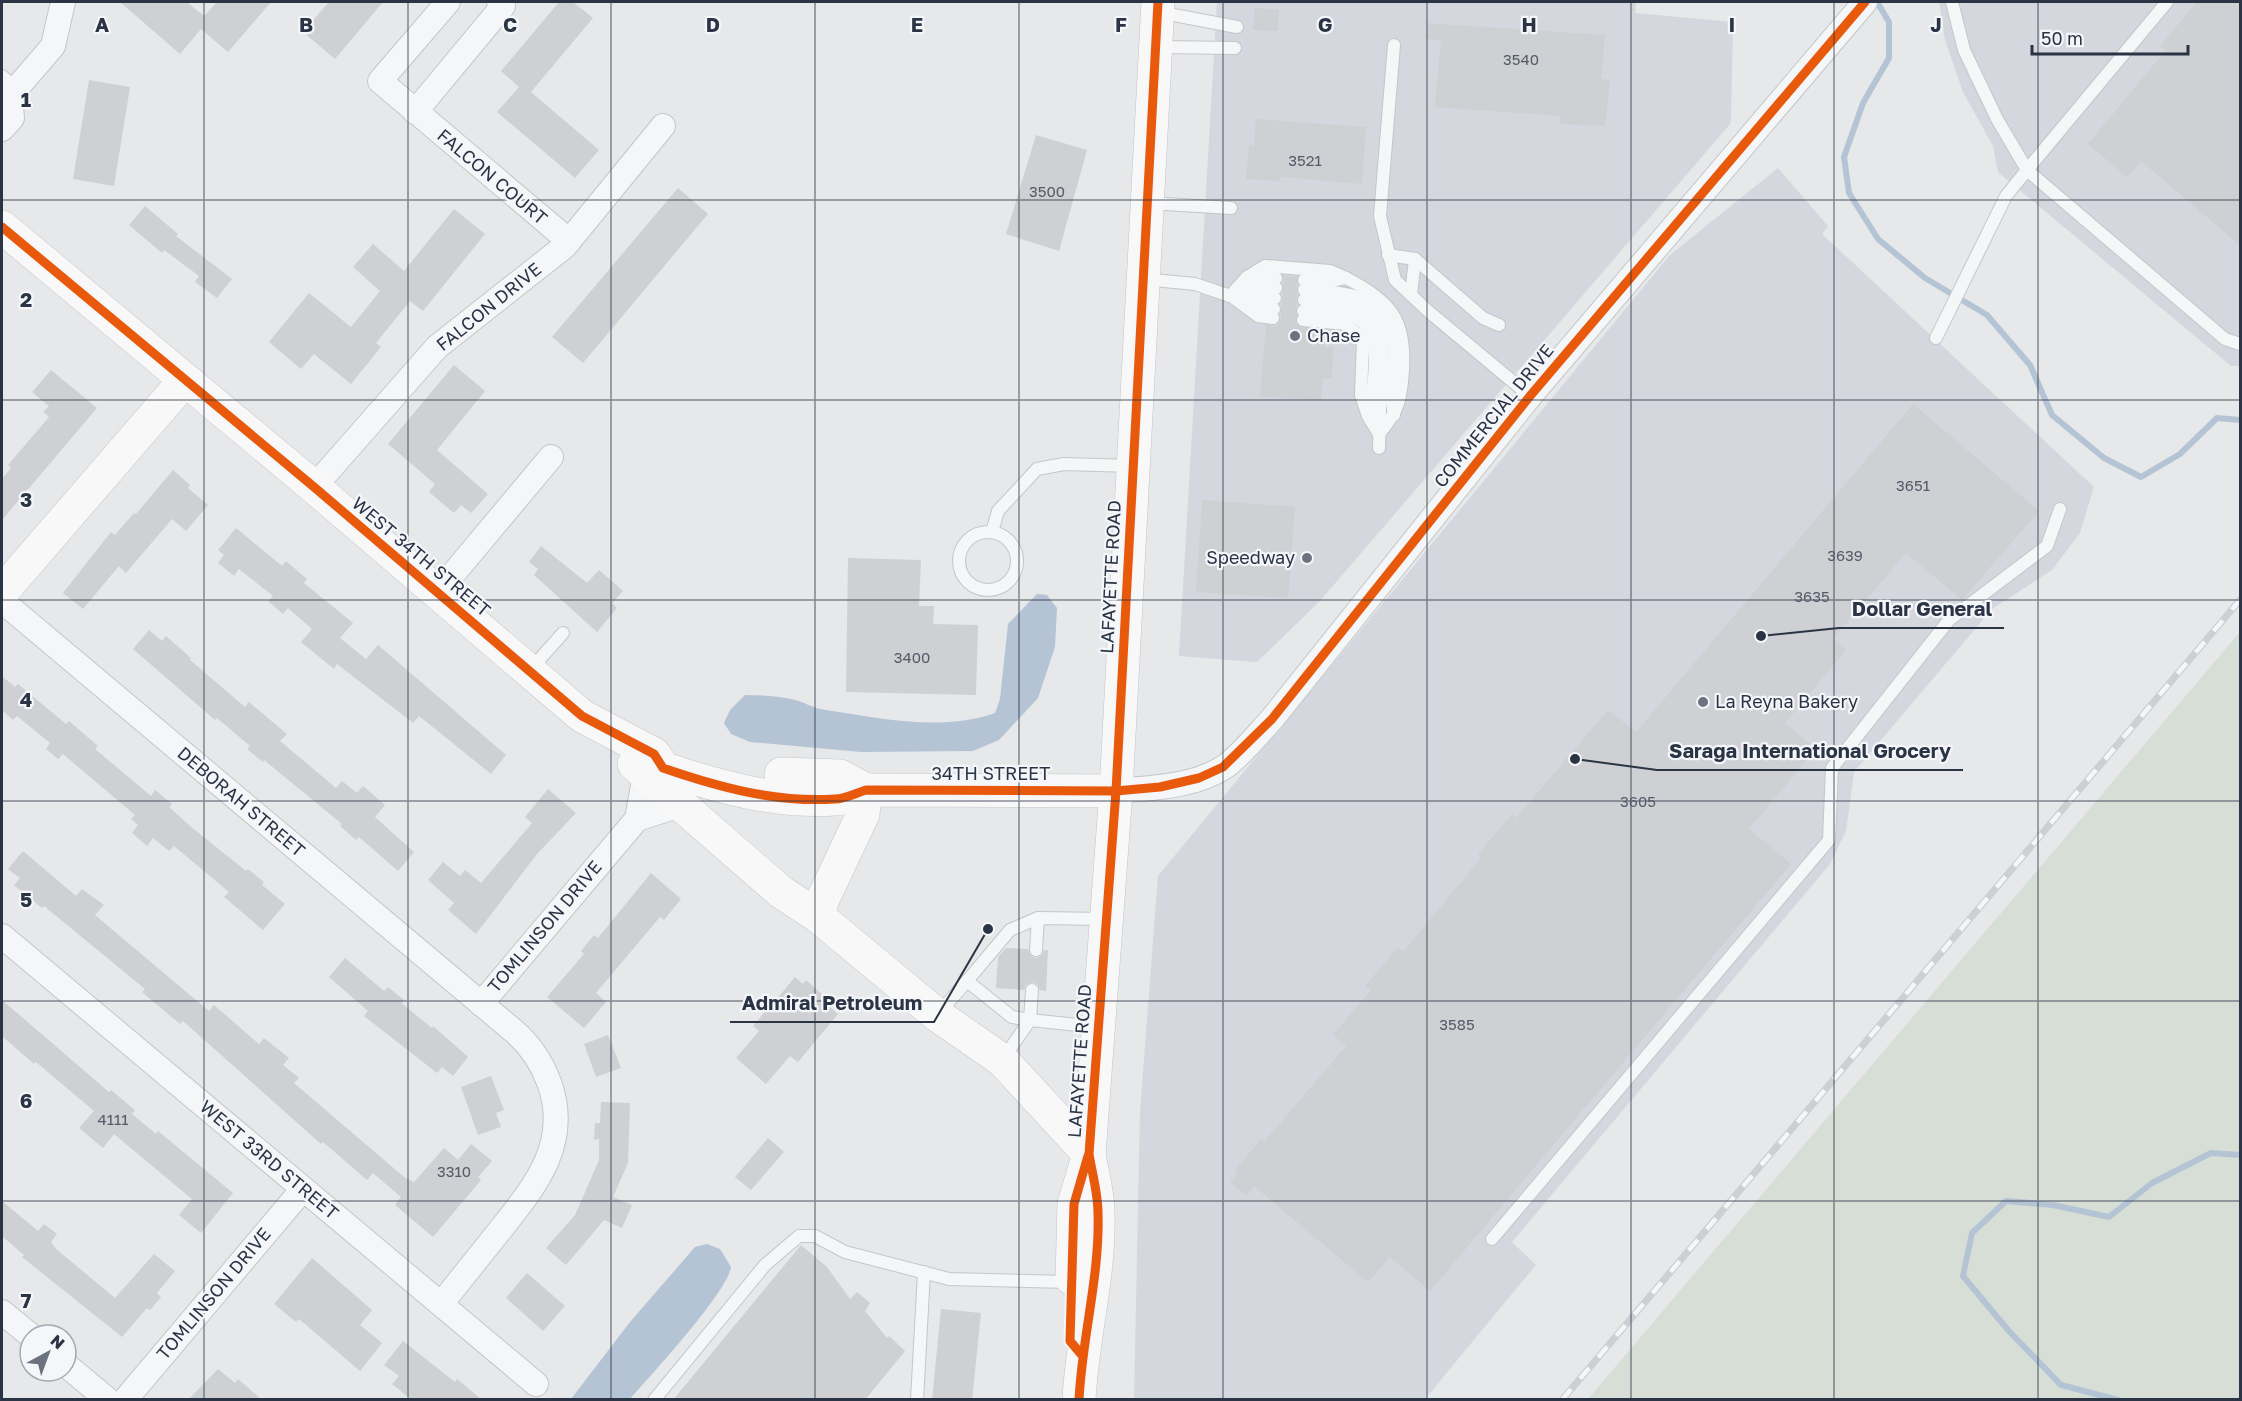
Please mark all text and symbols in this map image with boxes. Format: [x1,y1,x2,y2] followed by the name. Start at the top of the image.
[95,12,109,36] text: A
[299,12,313,36] text: B
[503,12,517,36] text: C
[706,12,720,36] text: D
[911,12,923,36] text: E
[1115,12,1127,36] text: F
[1318,12,1332,36] text: G
[1521,12,1537,36] text: H
[1729,12,1735,36] text: I
[1930,12,1942,36] text: J
[2032,18,2188,56] scale bar
[2041,27,2083,49] text: 50 m
[1503,50,1539,68] house number: 3540
[21,87,31,111] text: 1
[433,124,552,229] street label: FALCON COURT
[1288,151,1322,169] house number: 3521
[1029,182,1065,200] house number: 3500
[432,257,545,355] street label: FALCON DRIVE
[20,287,32,311] text: 2
[1307,324,1360,346] place label: Chase
[1288,329,1302,343] marker: Chase
[1429,339,1558,491] street label: COMMERCIAL DRIVE
[1896,476,1930,494] house number: 3651
[20,487,32,511] text: 3
[348,492,495,621] street label: WEST 34TH STREET
[1095,500,1125,654] street label: LAFAYETTE ROAD
[1206,546,1295,568] place label: Speedway
[1827,546,1863,564] house number: 3639
[1300,551,1314,565] marker: Speedway
[1794,587,1830,605] house number: 3635
[1839,590,2004,628] callout: Dollar General
[1852,596,1992,620] text: Dollar General
[894,648,930,666] house number: 3400
[20,687,32,711] text: 4
[1715,690,1858,712] place label: La Reyna Bakery
[1696,695,1710,709] marker: La Reyna Bakery
[1657,732,1963,770] callout: Saraga International Grocery
[1669,738,1951,762] text: Saraga International Grocery
[174,742,310,861] street label: DEBORAH STREET
[932,762,1050,784] street label: 34TH STREET
[1620,792,1656,810] house number: 3605
[483,856,606,997] street label: TOMLINSON DRIVE
[20,887,32,911] text: 5
[1063,983,1095,1138] street label: LAFAYETTE ROAD
[730,984,934,1022] callout: Admiral Petroleum
[742,990,922,1014] text: Admiral Petroleum
[1439,1015,1475,1033] house number: 3585
[20,1088,32,1112] text: 6
[196,1095,343,1223] street label: WEST 33RD STREET
[98,1110,128,1128] house number: 4111
[437,1162,471,1180] house number: 3310
[152,1223,275,1364] street label: TOMLINSON DRIVE
[21,1288,32,1312] text: 7
[18,1323,78,1383] north arrow
[47,1330,69,1353] text: N

